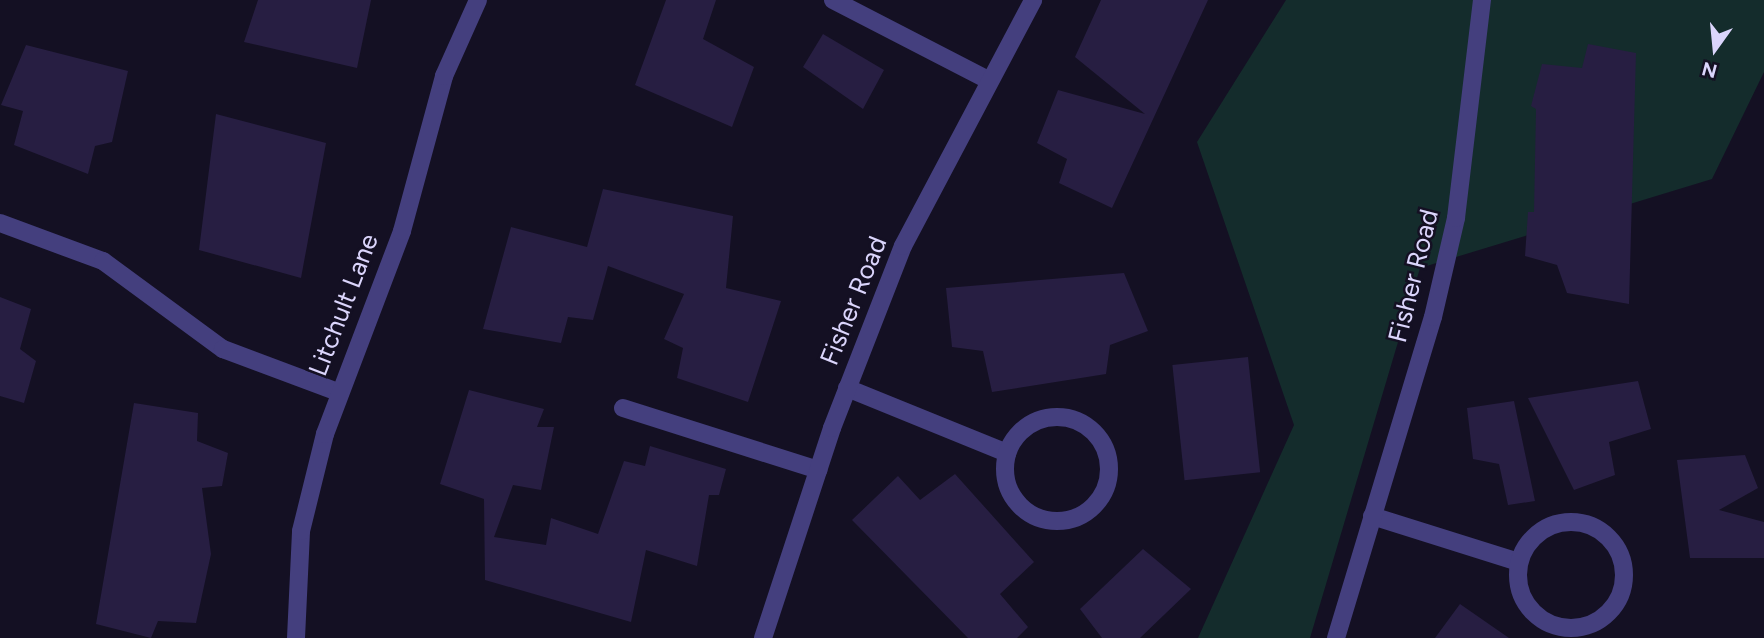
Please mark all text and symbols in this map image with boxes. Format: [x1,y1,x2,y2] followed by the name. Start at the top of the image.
[1680,14,1750,84] north arrow
[1699,57,1720,83] text: N
[1382,206,1446,346] street label: Fisher Road
[303,229,385,381] street label: Litchult Lane
[814,232,894,370] street label: Fisher Road

